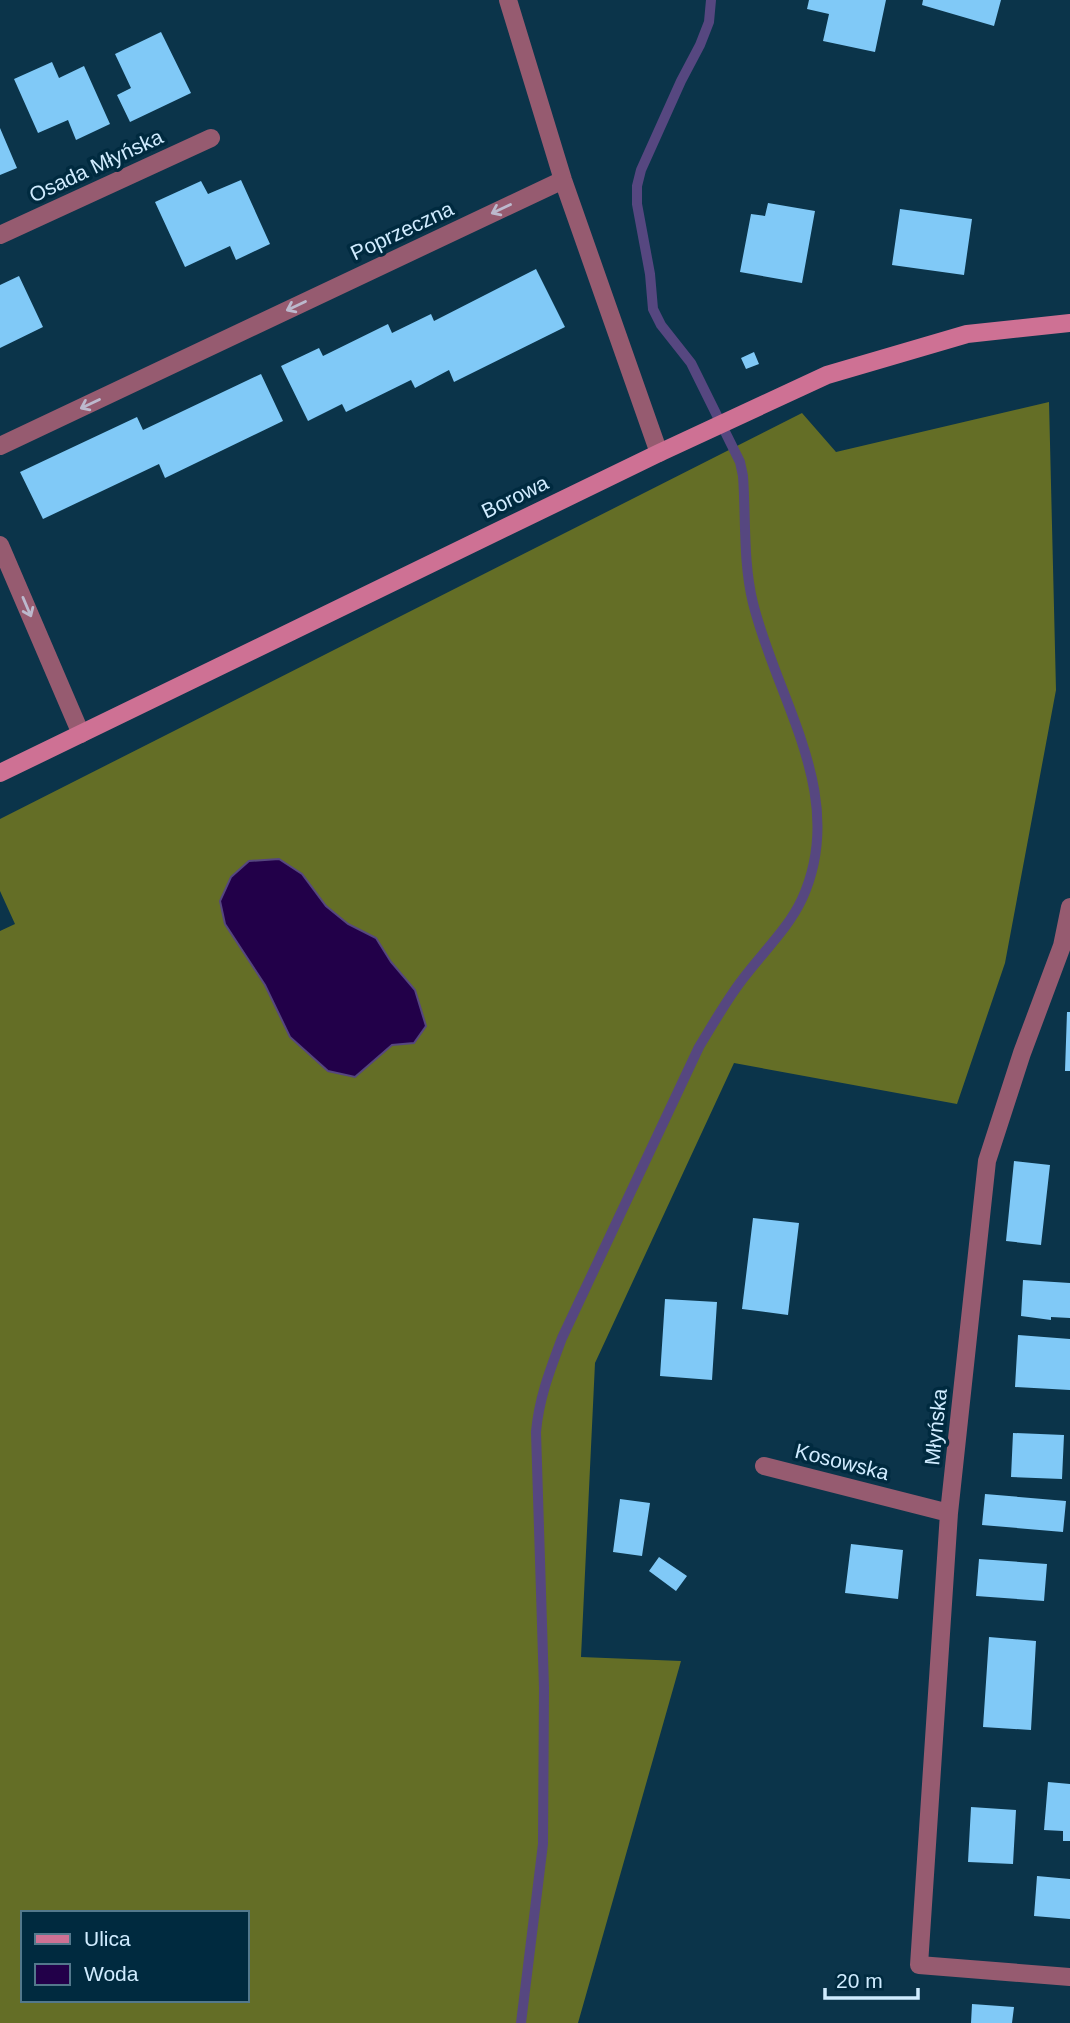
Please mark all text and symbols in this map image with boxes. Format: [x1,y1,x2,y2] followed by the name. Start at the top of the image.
[25,124,167,207] street label: Osada Młyńska
[347,197,457,264] street label: Poprzeczna
[491,203,512,216] one-way arrow
[286,300,307,314] one-way arrow
[80,398,101,411] one-way arrow
[478,470,552,522] street label: Borowa
[21,596,34,618] one-way arrow
[920,1387,951,1466] street label: Młyńska
[793,1439,892,1484] street label: Kosowska
[21,1911,248,2002] legend
[84,1927,131,1950] text: Ulica
[825,1956,918,2000] scale bar
[84,1962,139,1985] text: Woda
[836,1969,883,1992] text: 20 m

